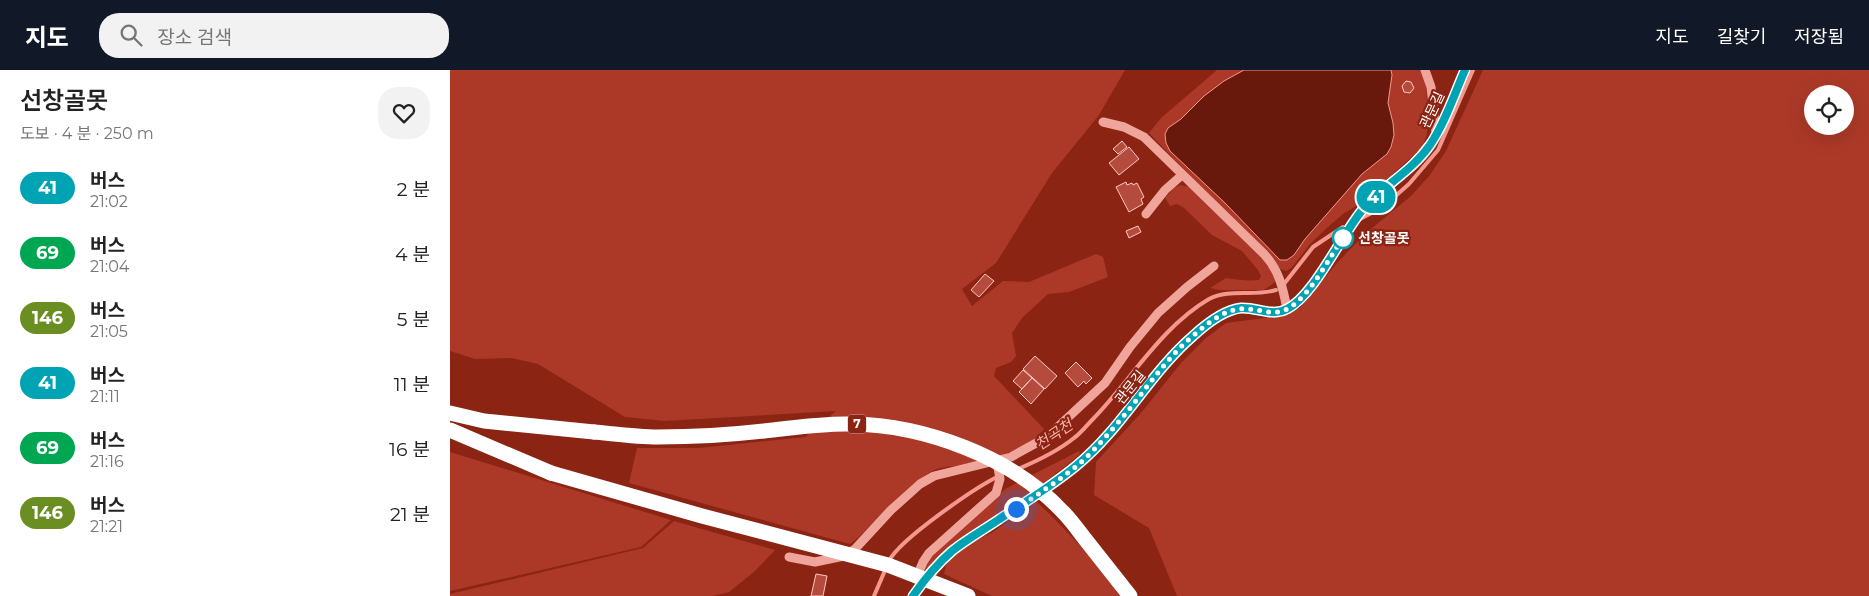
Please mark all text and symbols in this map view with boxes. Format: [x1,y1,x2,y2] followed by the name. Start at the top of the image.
[99,13,449,58] search box
[117,21,145,49] icon: search
[25,23,69,52] text: 지도
[157,26,232,49] text: 장소 검색
[1656,26,1689,48] text: 지도
[1717,26,1766,48] text: 길찾기
[1794,26,1844,48] text: 저장됨
[1804,85,1854,135] map controls
[1804,85,1854,135] button: locate
[20,86,108,115] text: 선창골못
[378,87,430,139] button: heart
[1416,89,1448,131] street label: 관문길
[20,124,154,143] text: 도보 · 4 분 · 250 m
[90,169,125,192] text: 버스
[38,177,57,199] text: 41
[397,178,430,201] text: 2 분
[1354,181,1398,213] line badge: 41
[1366,186,1386,208] text: 41
[90,192,128,211] text: 21:02
[1332,227,1354,249] marker: 선창골못
[1358,229,1410,247] place label: 선창골못
[90,234,125,257] text: 버스
[36,242,59,264] text: 69
[395,243,430,266] text: 4 분
[90,257,129,276] text: 21:04
[90,299,125,322] text: 버스
[32,307,63,329] text: 146
[397,308,430,331] text: 5 분
[90,322,128,341] text: 21:05
[90,364,125,387] text: 버스
[1111,366,1149,408] street label: 관문길
[38,372,57,394] text: 41
[394,373,430,396] text: 11 분
[90,387,120,406] text: 21:11
[848,414,866,434] road number: 7
[1031,414,1078,454] water label: 천곡천
[90,429,125,452] text: 버스
[36,437,59,459] text: 69
[389,438,430,461] text: 16 분
[90,452,124,471] text: 21:16
[90,494,125,517] text: 버스
[1004,497,1029,522] your location
[32,502,63,524] text: 146
[390,503,430,526] text: 21 분
[90,517,123,536] text: 21:21

